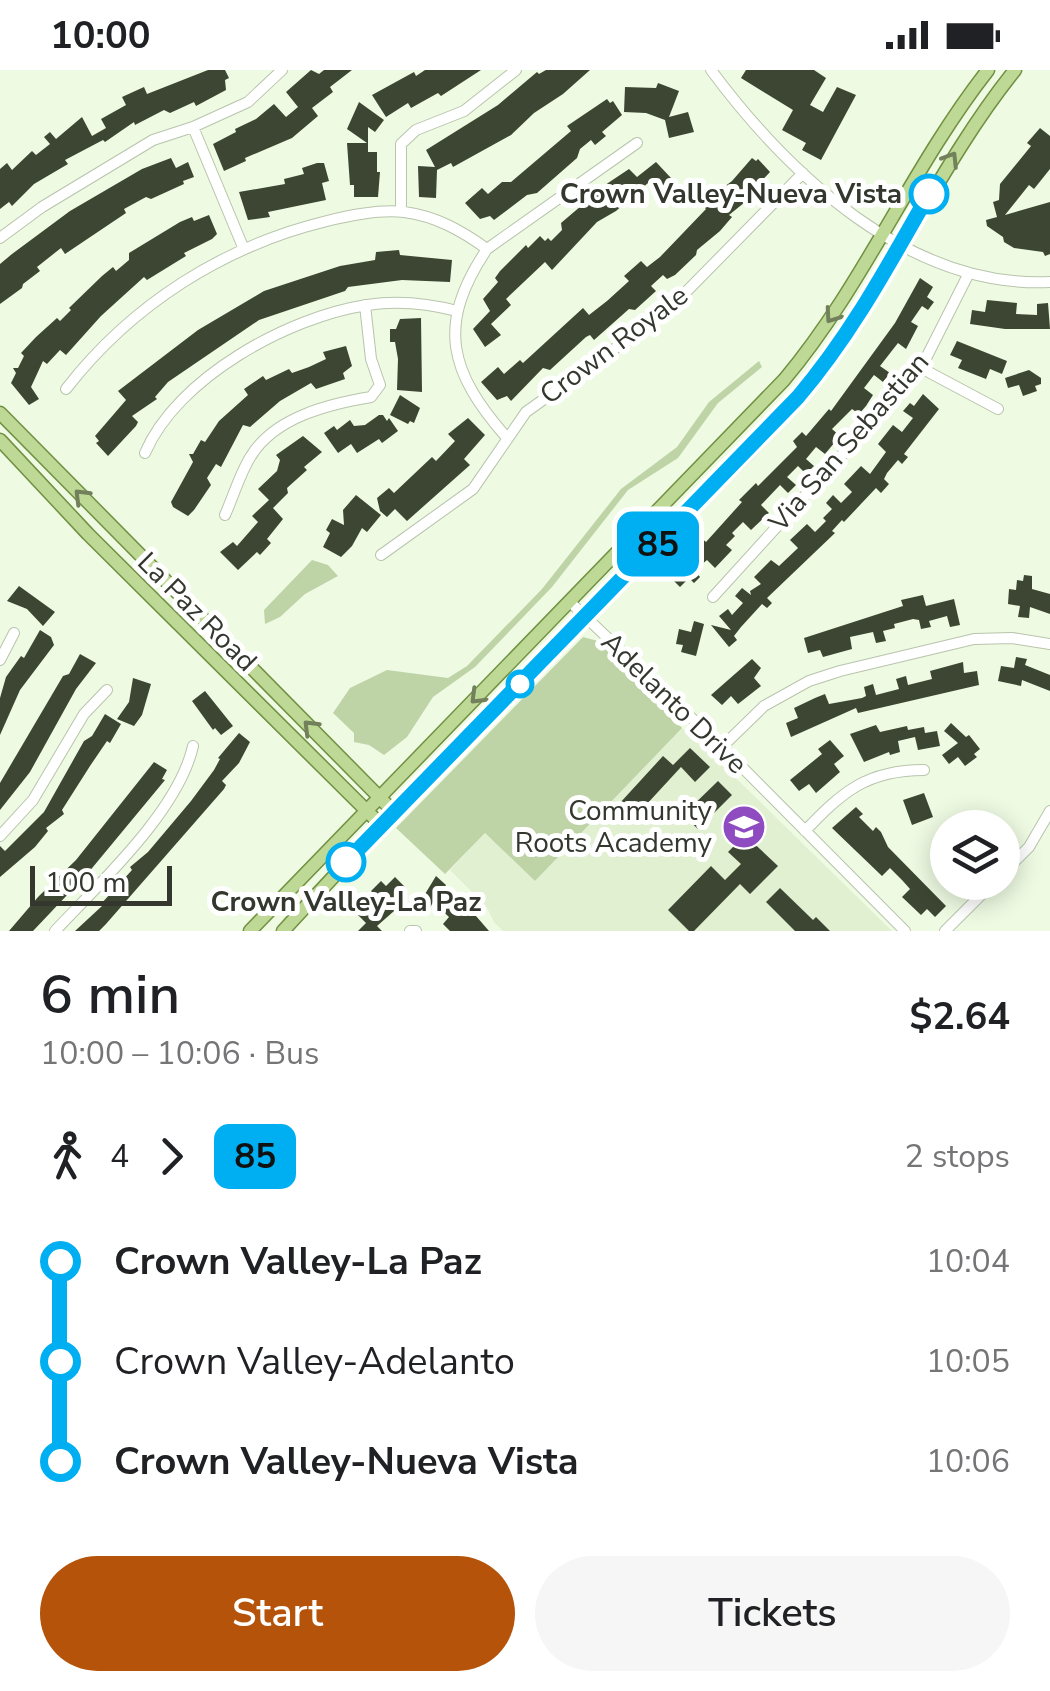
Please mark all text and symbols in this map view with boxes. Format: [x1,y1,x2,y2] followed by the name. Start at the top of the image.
[50,10,151,61] text: 10:00
[938,152,957,170] one-way arrow
[560,175,902,213] place label: Crown Valley-Nueva Vista
[910,175,948,213] marker: Crown Valley-Nueva Vista
[532,277,696,413] street label: Crown Royale
[826,305,844,324] one-way arrow
[760,344,938,541] street label: Via San Sebastian
[75,489,93,507] one-way arrow
[613,512,703,576] line badge: 85
[637,521,679,568] text: 85
[129,544,265,680] street label: La Paz Road
[593,624,755,782] street label: Adelanto Drive
[507,671,533,697] unlabelled marker
[470,685,488,703] one-way arrow
[304,720,322,738] one-way arrow
[515,792,713,862] place label: Community Roots Academy
[721,804,767,850] school or university icon: Community Roots Academy
[930,810,1020,900] map controls
[930,810,1020,900] button: layers
[327,843,365,881] marker: Crown Valley-La Paz
[30,861,172,906] scale bar
[45,864,127,902] text: 100 m
[211,883,481,921] place label: Crown Valley-La Paz
[40,957,180,1032] text: 6 min
[909,991,1010,1042] text: $2.64
[40,1032,319,1075] text: 10:00 – 10:06 · Bus
[40,1129,95,1184] icon: walk
[144,1129,199,1184] icon: forward
[234,1133,276,1180] text: 85
[110,1135,129,1178] text: 4
[904,1135,1010,1178] text: 2 stops
[114,1236,482,1287] text: Crown Valley-La Paz
[926,1240,1010,1283] text: 10:04
[114,1336,515,1387] text: Crown Valley-Adelanto
[926,1340,1010,1383] text: 10:05
[114,1436,578,1487] text: Crown Valley-Nueva Vista
[926,1440,1010,1483] text: 10:06
[40,1556,515,1671] button: Start
[535,1556,1010,1671] button: Tickets

